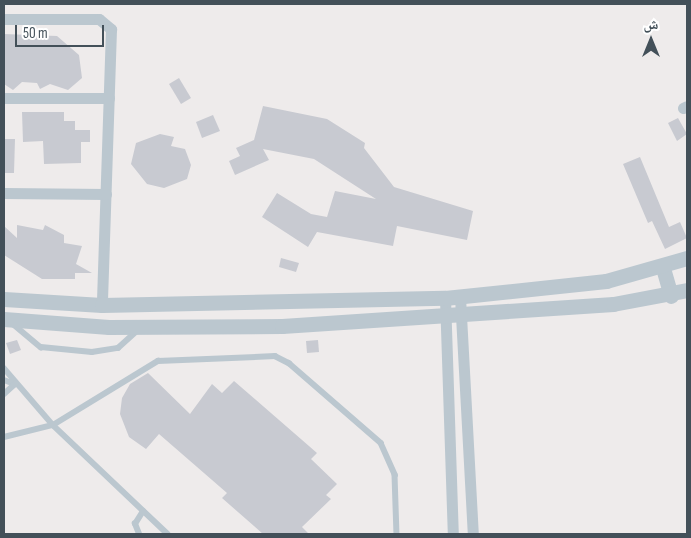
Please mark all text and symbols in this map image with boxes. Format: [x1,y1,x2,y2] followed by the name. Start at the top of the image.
[18,15,106,47] scale bar
[626,15,676,65] north arrow
[644,16,658,33] text: ش
[23,24,48,43] text: 50 m

